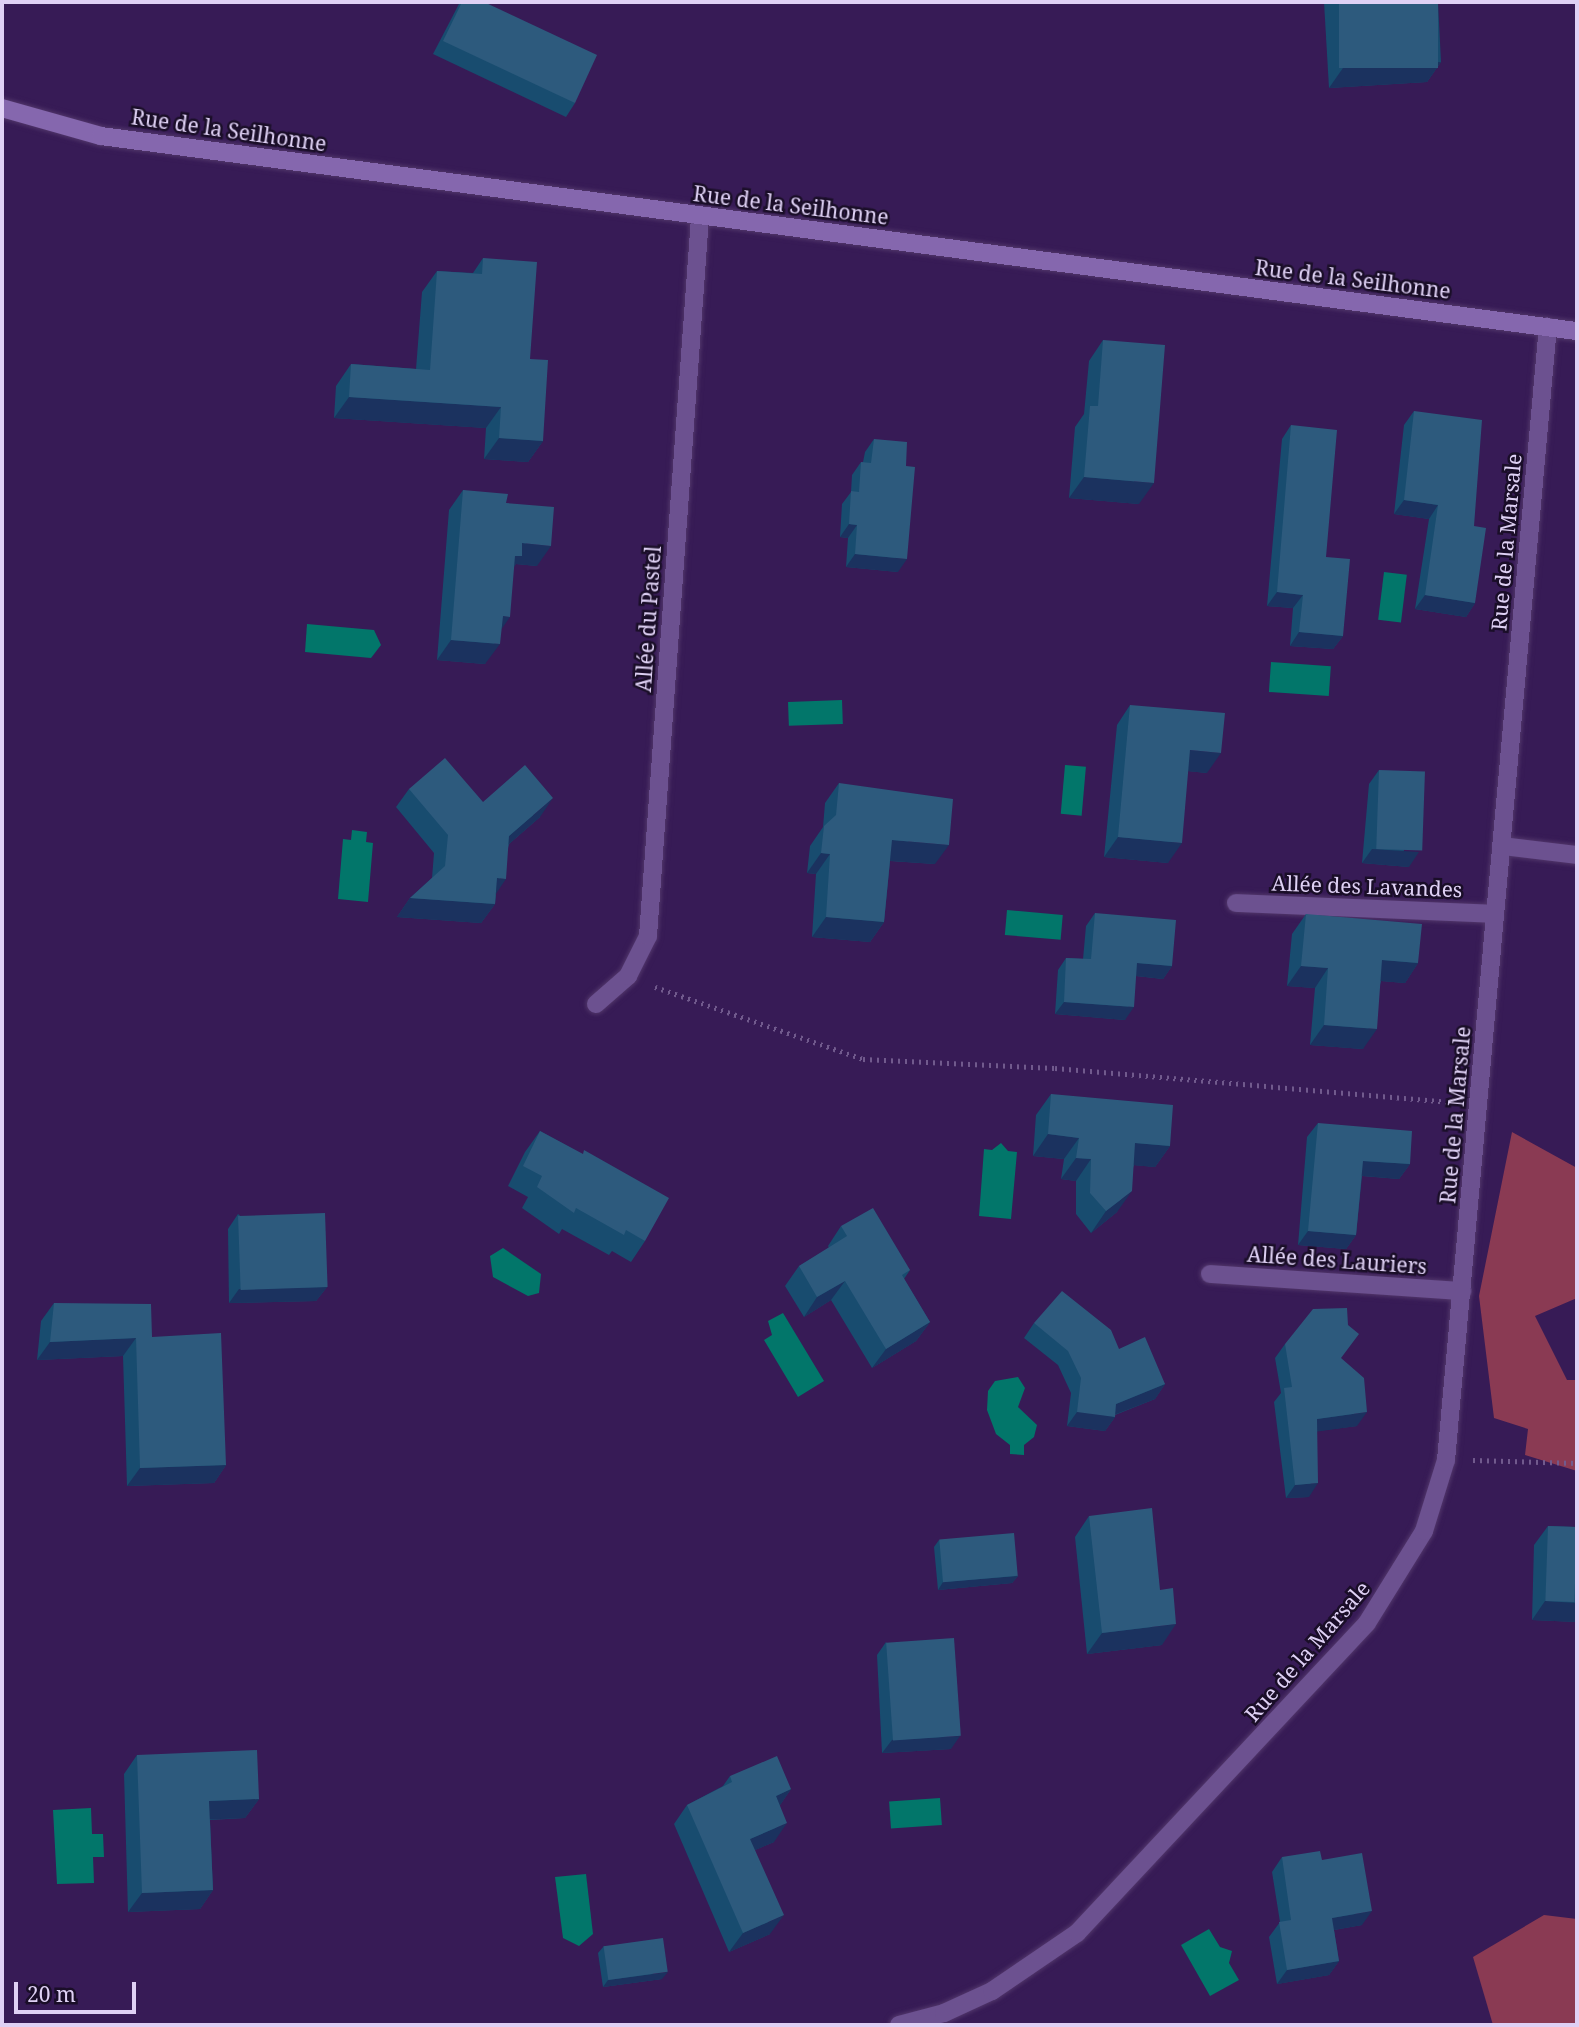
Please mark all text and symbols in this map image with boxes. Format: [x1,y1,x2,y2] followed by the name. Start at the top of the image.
[130,104,328,156] street label: Rue de la Seilhonne
[692,180,890,230] street label: Rue de la Seilhonne
[1254,254,1452,304] street label: Rue de la Seilhonne
[1486,452,1526,632] street label: Rue de la Marsale
[630,545,666,693] street label: Allée du Pastel
[1271,870,1463,902] street label: Allée des Lavandes
[1435,1025,1475,1205] street label: Rue de la Marsale
[1246,1241,1428,1279] street label: Allée des Lauriers
[1239,1576,1375,1726] street label: Rue de la Marsale
[18,1968,140,2012] scale bar
[27,1980,76,2008] text: 20 m

